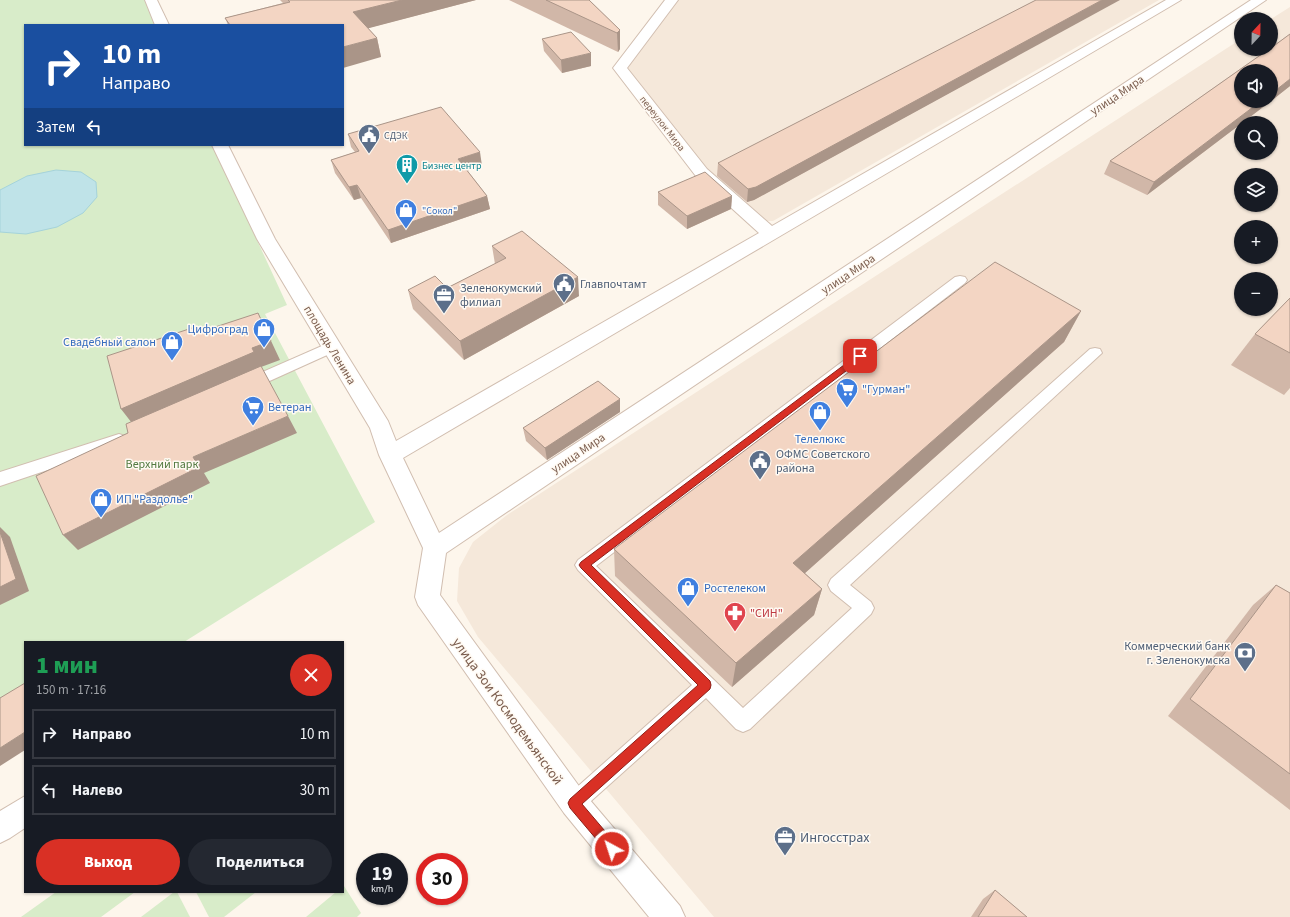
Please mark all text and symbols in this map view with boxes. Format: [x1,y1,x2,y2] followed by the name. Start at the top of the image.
[1234,12,1278,56] north arrow
[1234,12,1278,316] map controls
[102,34,161,74] text: 10 m
[36,40,88,92] icon: right
[1234,64,1278,108] button: sound
[102,71,170,96] text: Направо
[1087,71,1148,120] street label: улица Мира
[636,93,688,154] street label: переулок Мира
[83,116,105,138] icon: left
[1234,116,1278,160] button: search
[36,117,75,138] text: Затем
[356,122,382,155] public building icon: СДЭК
[384,129,408,143] place label: СДЭК
[394,152,420,185] building icon: Бизнес центр
[422,159,482,173] place label: Бизнес центр
[1234,168,1278,212] button: layers
[393,197,419,230] shop icon: "Сокол"
[422,204,457,218] place label: "Сокол"
[1234,220,1278,264] button: +
[818,250,879,299] street label: улица Мира
[551,271,577,304] public building icon: Главпочтамт
[1234,272,1278,316] button: −
[580,276,647,293] place label: Главпочтамт
[460,280,542,311] place label: Зеленокумский филиал
[431,282,457,315] office icon: Зеленокумский филиал
[299,303,360,388] street label: площадь Ленина
[251,316,277,349] shop icon: Цифроград
[188,321,249,338] place label: Цифроград
[159,329,185,362] shop icon: Свадебный салон
[63,334,156,351] place label: Свадебный салон
[843,339,877,373] pin
[849,345,871,367] icon: arrive
[834,376,860,409] supermarket icon: "Гурман"
[862,381,910,398] place label: "Гурман"
[240,394,266,427] supermarket icon: Ветеран
[268,399,311,416] place label: Ветеран
[807,399,833,432] shop icon: Телелюкс
[548,429,609,478] street label: улица Мира
[795,431,846,448] place label: Телелюкс
[776,446,870,477] place label: OФМС Советского района
[747,448,773,481] public building icon: OФМС Советского района
[126,456,198,473] park label: Верхний парк
[88,486,114,519] shop icon: ИП "Раздолье"
[116,491,193,508] place label: ИП "Раздолье"
[675,575,701,608] shop icon: Ростелеком
[704,580,766,597] place label: Ростелеком
[722,600,748,633] pharmacy icon: "СИН"
[750,605,783,622] place label: "СИН"
[447,634,567,789] street label: улица Зои Космодемьянской
[1124,638,1230,669] place label: Коммерческий банк г. Зеленокумска
[1232,640,1258,673] bank icon: Коммерческий банк г. Зеленокумска
[36,648,98,683] text: 1 мин
[290,654,332,696] button: close
[36,681,106,699] text: 150 m · 17:16
[38,723,60,745] icon: right
[72,724,131,745] text: Направо
[300,724,330,745] text: 10 m
[38,779,60,801] icon: left
[72,780,123,801] text: Налево
[300,780,330,801] text: 30 m
[772,824,798,857] office icon: Ингосстрах
[591,828,633,870] position arrow
[800,828,870,848] place label: Ингосстрах
[36,839,180,885] button: Выход
[188,839,332,885] button: Поделиться
[416,853,468,905] speed limit sign: 30
[371,860,393,888] text: 19
[371,882,393,896] text: km/h

